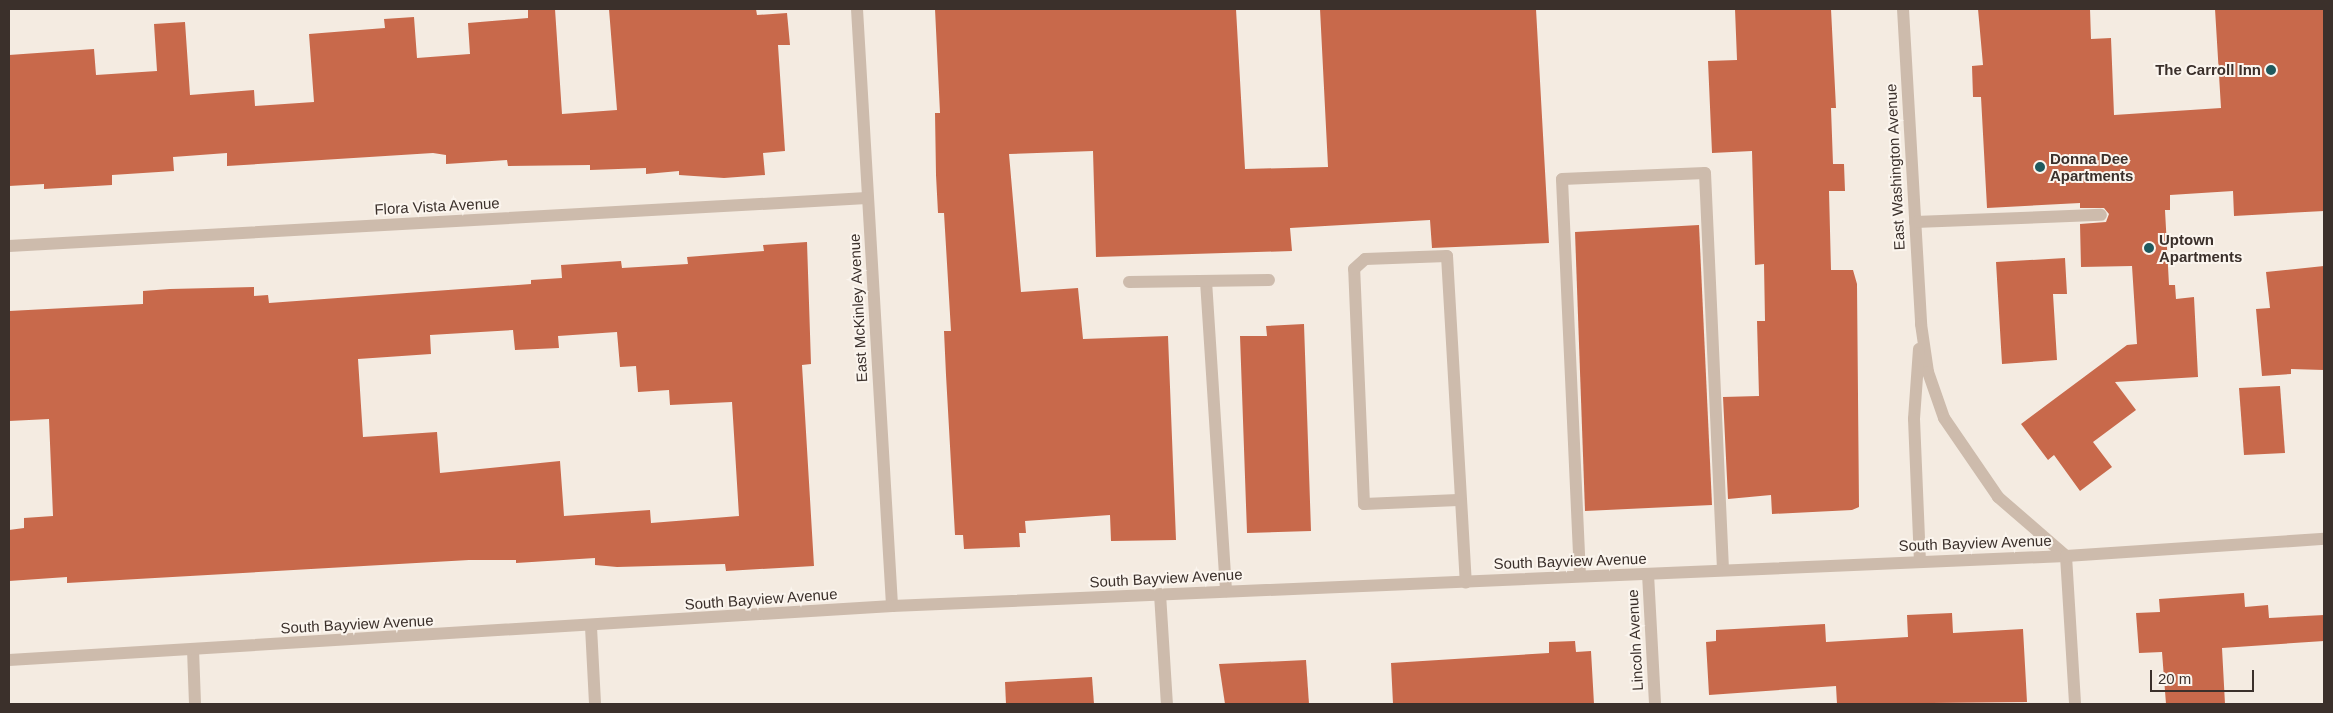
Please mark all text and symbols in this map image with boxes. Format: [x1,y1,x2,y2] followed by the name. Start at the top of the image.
[2155,61,2261,79] place label: The Carroll Inn
[2265,64,2277,76] marker: The Carroll Inn
[1882,83,1908,251] street label: East Washington Avenue
[2050,149,2133,184] place label: Donna Dee Apartments
[2034,161,2046,173] marker: Donna Dee Apartments
[374,194,500,218] street label: Flora Vista Avenue
[2159,230,2242,265] place label: Uptown Apartments
[845,233,871,383] street label: East McKinley Avenue
[2143,242,2155,254] marker: Uptown Apartments
[1898,531,2052,555] street label: South Bayview Avenue
[1493,549,1647,573] street label: South Bayview Avenue
[1089,565,1243,591] street label: South Bayview Avenue
[684,585,838,613] street label: South Bayview Avenue
[1623,588,1647,692] street label: Lincoln Avenue
[280,611,434,637] street label: South Bayview Avenue
[2153,660,2257,692] scale bar
[2158,670,2191,687] text: 20 m

